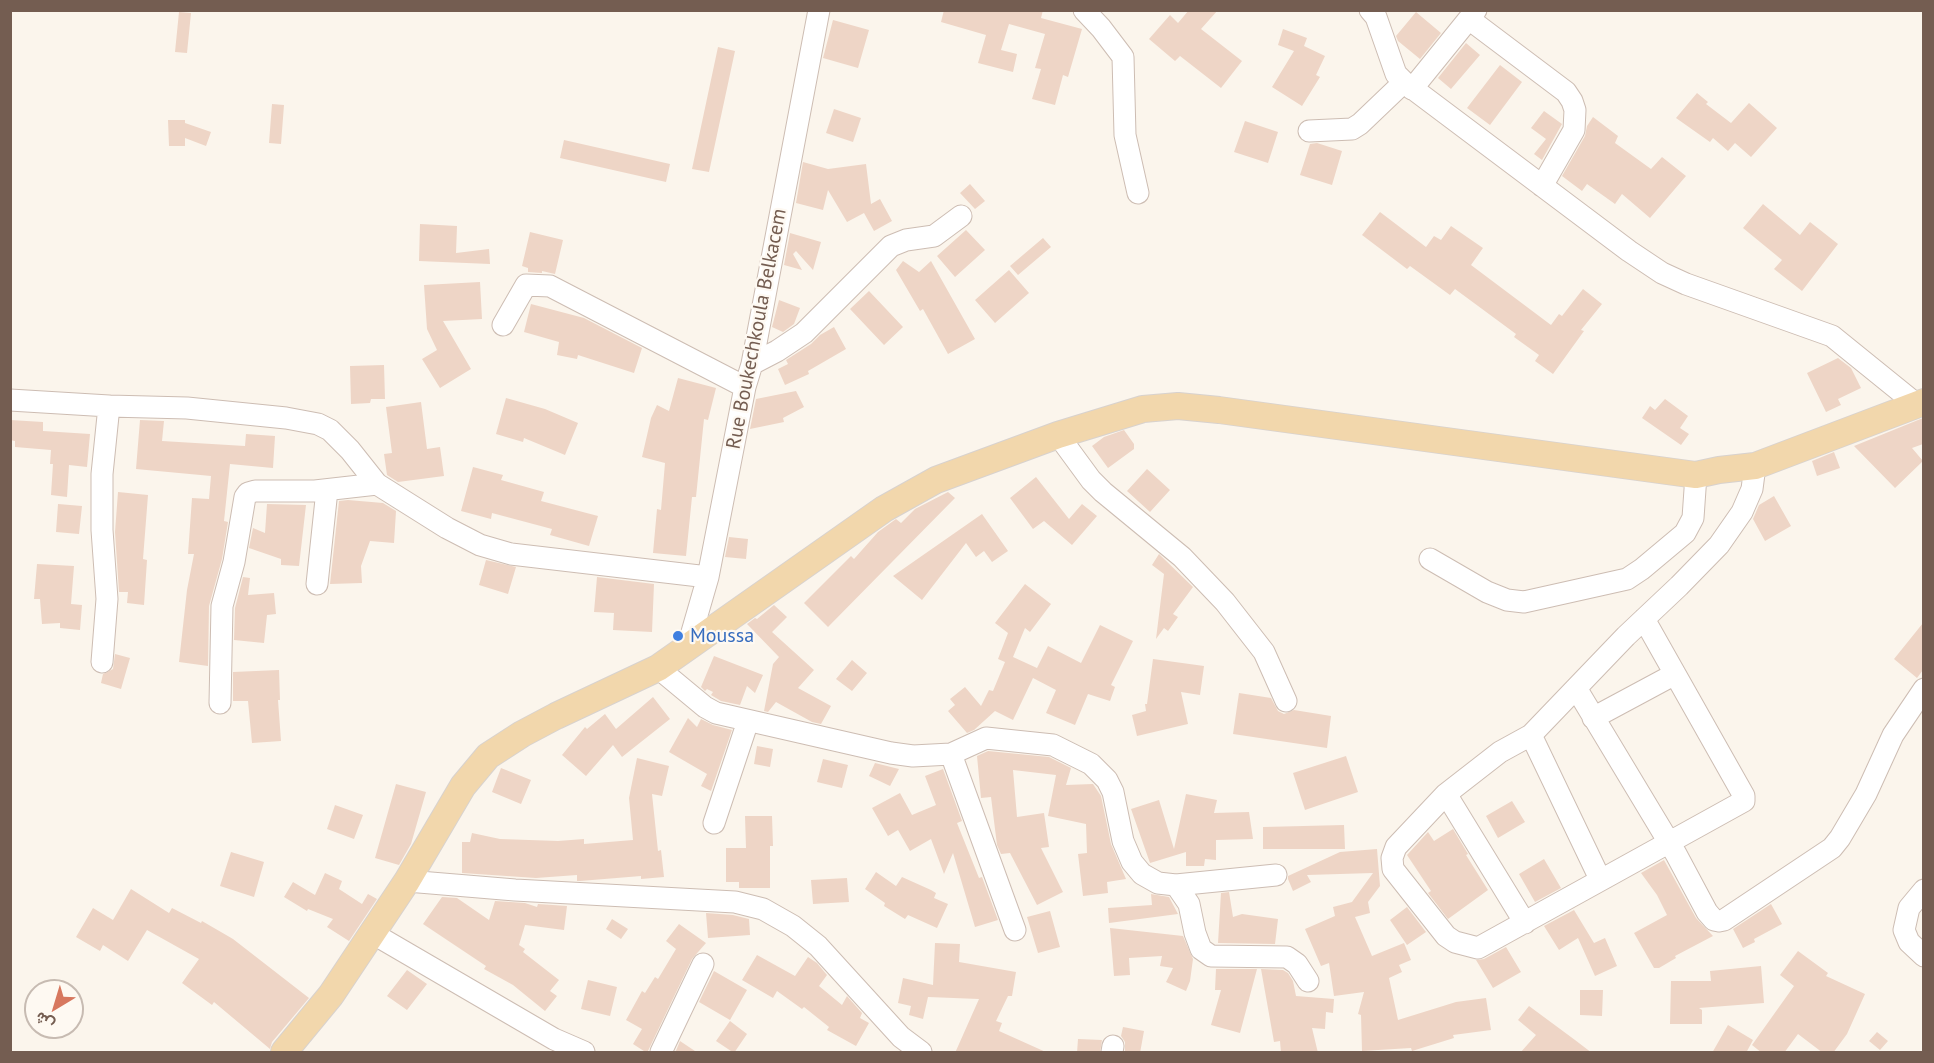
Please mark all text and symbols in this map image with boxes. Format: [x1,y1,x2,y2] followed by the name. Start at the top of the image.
[722,207,792,451] street label: Rue Boukechkoula Belkacem
[690,624,754,648] place label: Moussa
[671,629,685,643] marker: Moussa
[24,979,84,1039] north arrow
[30,1008,58,1035] text: ش

